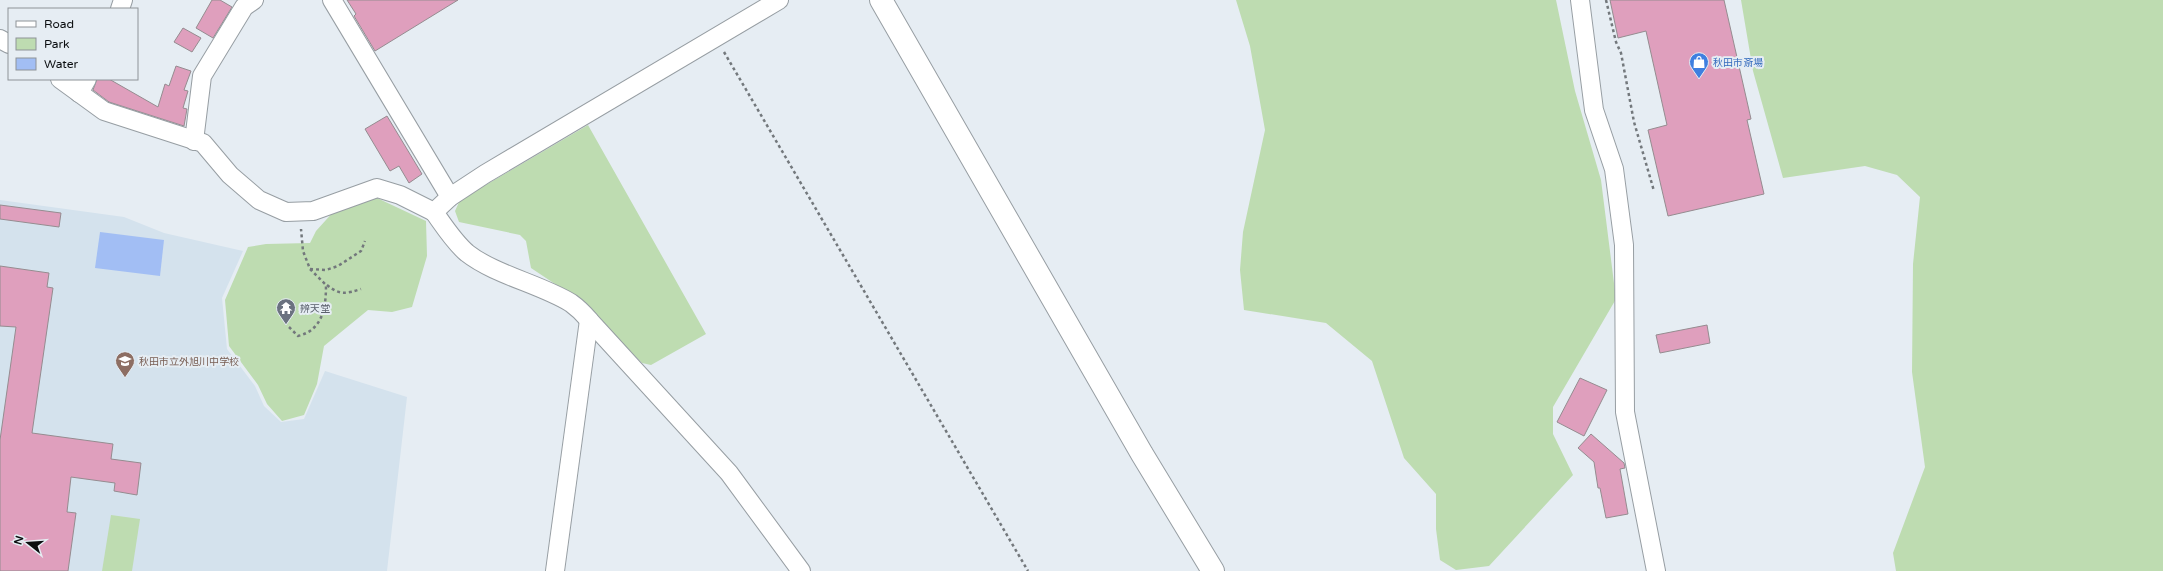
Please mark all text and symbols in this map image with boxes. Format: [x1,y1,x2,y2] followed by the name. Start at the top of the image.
[8,8,138,80] legend
[44,17,74,31] text: Road
[44,37,70,51] text: Park
[1688,51,1710,79] shop icon: 秋田市斎場
[44,57,79,71] text: Water
[1713,57,1763,69] place label: 秋田市斎場
[275,297,297,325] temple icon: 辨天堂
[300,303,330,315] place label: 辨天堂
[114,350,136,378] school or university icon: 秋田市立外旭川中学校
[139,356,239,368] place label: 秋田市立外旭川中学校
[8,523,48,563] north arrow
[11,534,26,546] text: N

